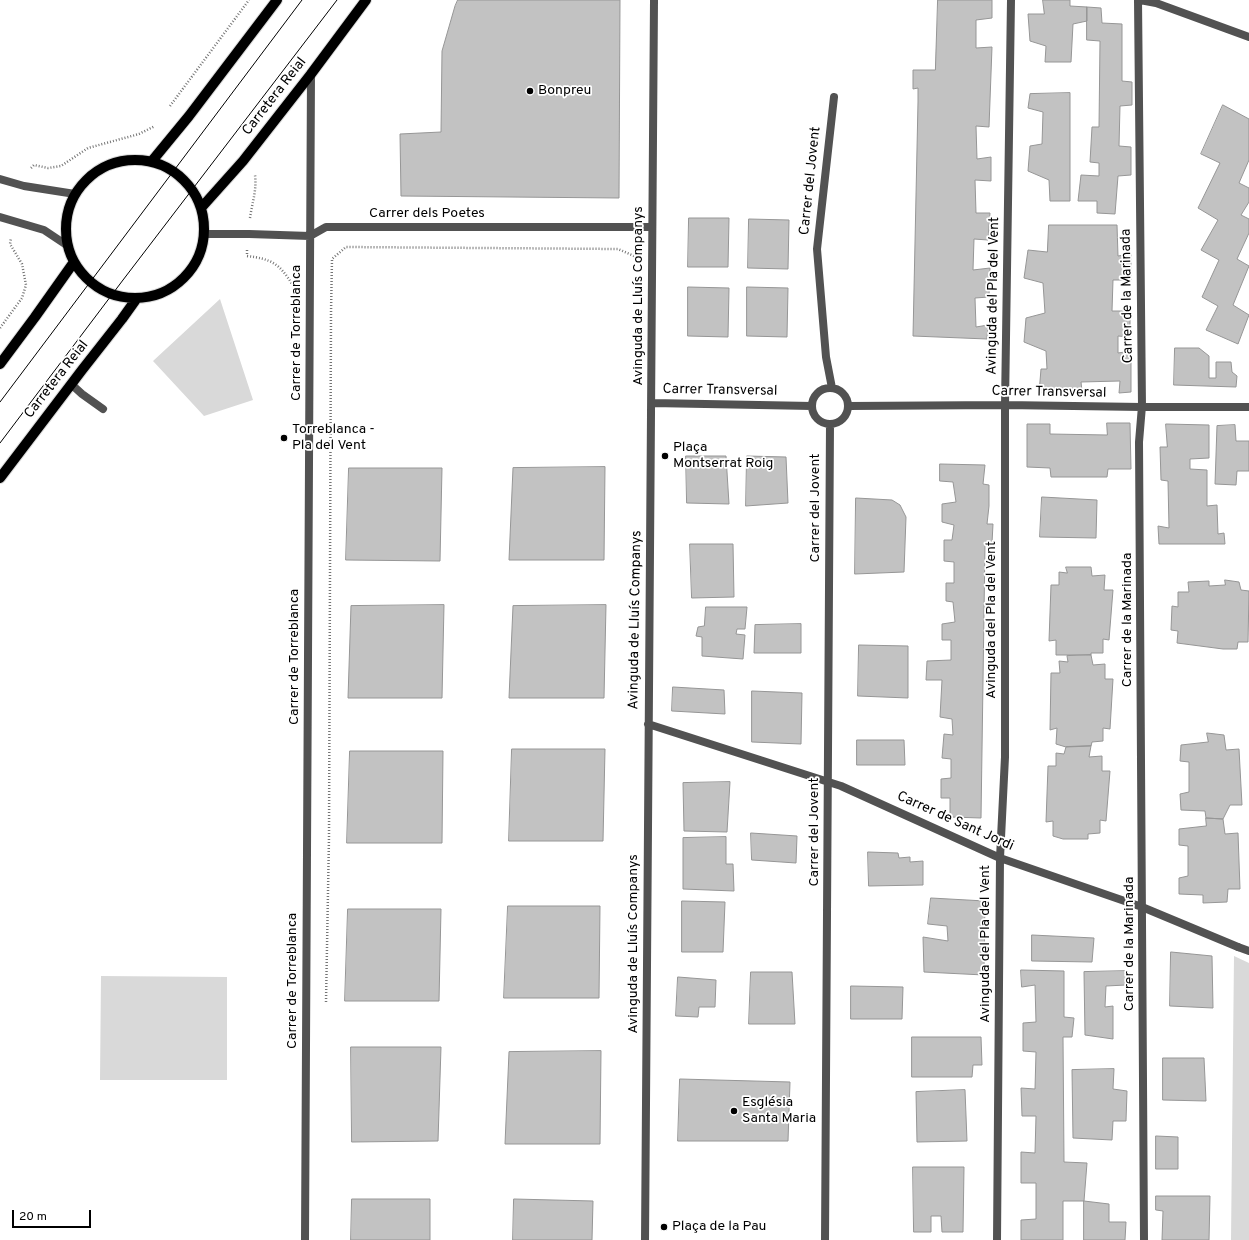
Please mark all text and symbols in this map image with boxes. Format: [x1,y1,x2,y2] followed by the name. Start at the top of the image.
[239,55,311,139] street label: Carretera Reial
[538,83,591,99] place label: Bonpreu
[525,86,535,96] marker: Bonpreu
[797,126,825,236] street label: Carrer del Jovent
[369,206,485,222] street label: Carrer dels Poetes
[631,206,647,386] street label: Avinguda de Lluís Companys
[984,217,1004,375] street label: Avinguda del Pla del Vent
[1118,229,1138,363] street label: Carrer de la Marinada
[289,265,305,401] street label: Carrer de Torreblanca
[21,338,93,422] street label: Carretera Reial
[662,382,778,400] street label: Carrer Transversal
[991,384,1107,402] street label: Carrer Transversal
[292,422,375,454] place label: Torreblanca - Pla del Vent
[279,433,289,443] marker: Torreblanca - Pla del Vent
[673,440,773,472] place label: Plaça Montserrat Roig
[660,451,670,461] marker: Plaça Montserrat Roig
[808,454,824,562] street label: Carrer del Jovent
[626,530,646,710] street label: Avinguda de Lluís Companys
[984,541,1000,699] street label: Avinguda del Pla del Vent
[1120,553,1136,687] street label: Carrer de la Marinada
[287,589,303,725] street label: Carrer de Torreblanca
[807,778,823,886] street label: Carrer del Jovent
[894,789,1016,855] street label: Carrer de Sant Jordi
[626,854,642,1034] street label: Avinguda de Lluís Companys
[978,865,994,1023] street label: Avinguda del Pla del Vent
[1122,877,1138,1011] street label: Carrer de la Marinada
[285,913,301,1049] street label: Carrer de Torreblanca
[742,1095,816,1128] place label: Església Santa Maria
[729,1106,739,1116] marker: Església Santa Maria
[14,1202,93,1228] scale bar
[19,1209,47,1225] text: 20 m
[672,1219,766,1235] place label: Plaça de la Pau
[659,1222,669,1232] marker: Plaça de la Pau

